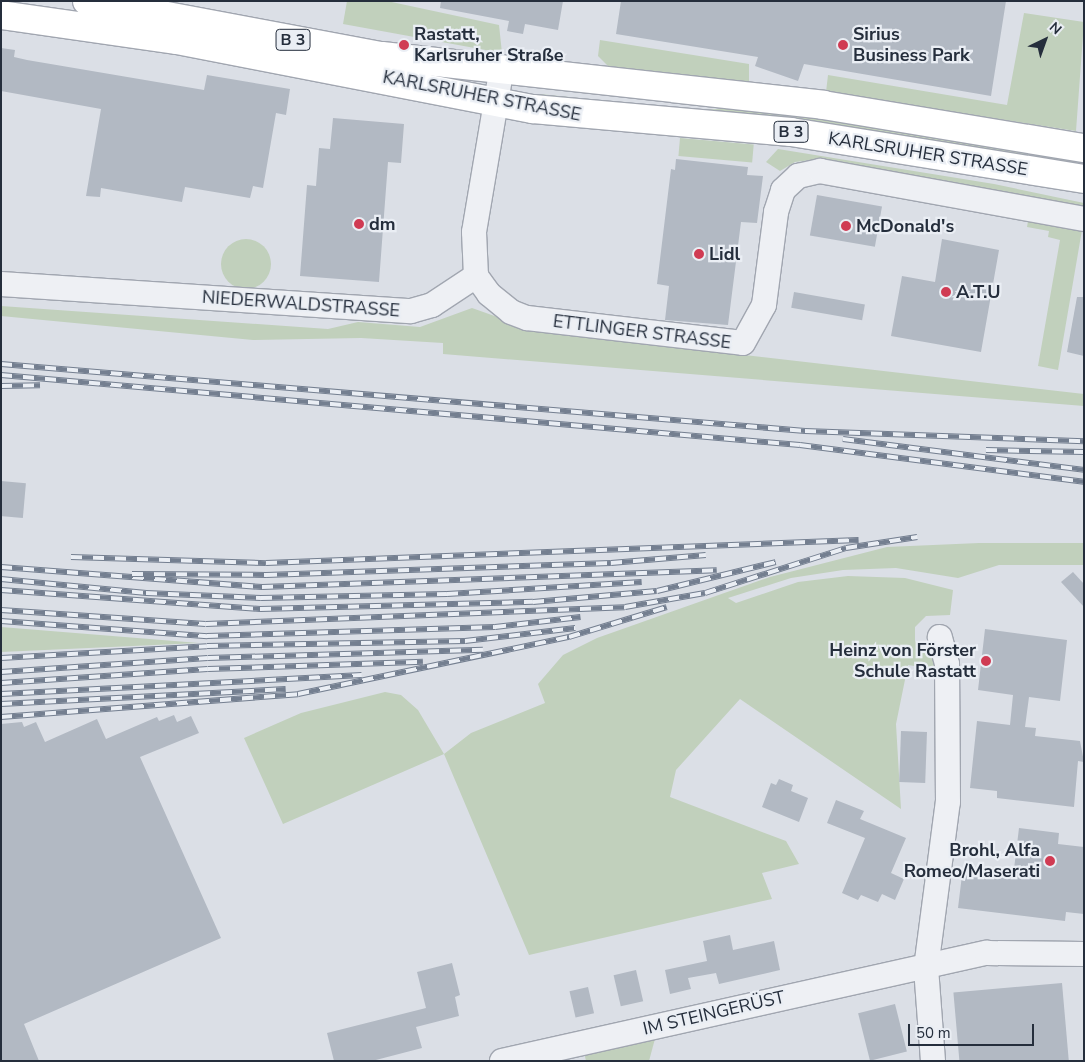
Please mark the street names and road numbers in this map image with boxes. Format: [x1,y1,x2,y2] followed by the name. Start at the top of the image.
[276,26,310,54] road number: B 3
[381,66,583,126] street label: KARLSRUHER STRASSE
[774,118,808,146] road number: B 3
[827,128,1029,180] street label: KARLSRUHER STRASSE
[201,286,401,322] street label: NIEDERWALDSTRASSE
[552,310,732,354] street label: ETTLINGER STRASSE
[641,986,787,1040] street label: IM STEINGERÜST

